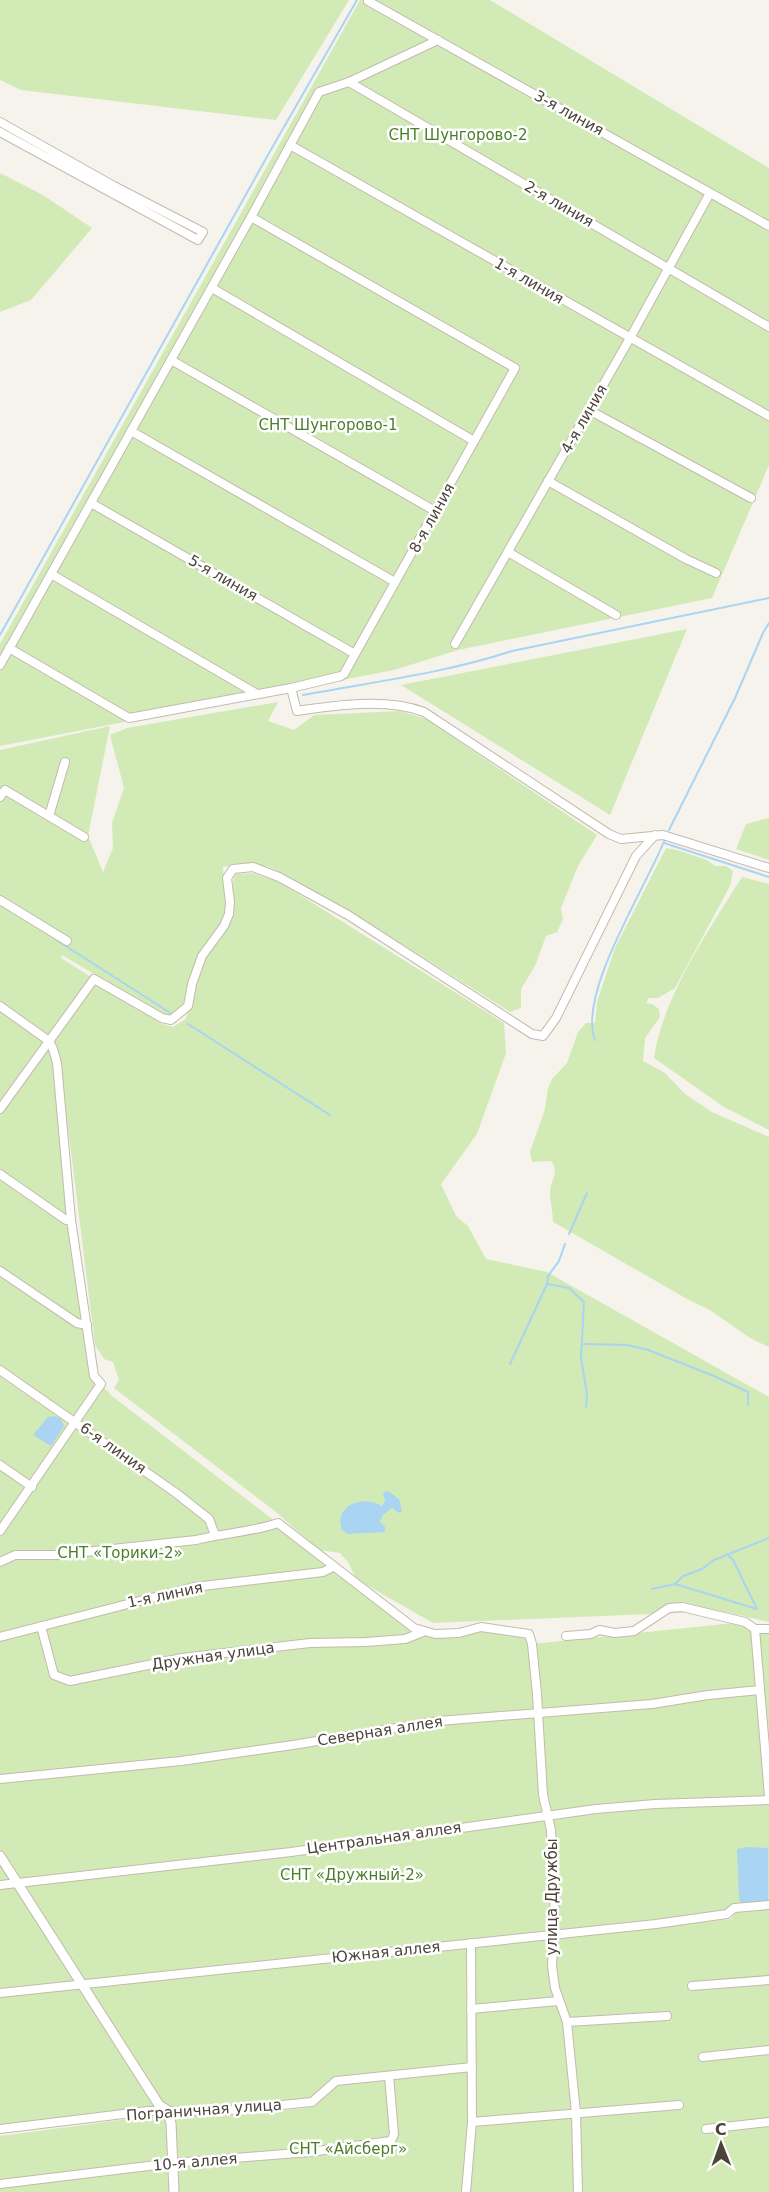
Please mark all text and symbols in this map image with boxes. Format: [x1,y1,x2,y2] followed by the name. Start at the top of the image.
[531,87,607,139] street label: 3-я линия
[388,126,528,144] park label: СНТ Шунгорово-2
[521,177,597,231] street label: 2-я линия
[491,254,567,308] street label: 1-я линия
[557,381,611,457] street label: 4-я линия
[258,416,398,434] park label: СНТ Шунгорово-1
[406,480,458,556] street label: 8-я линия
[185,551,261,605] street label: 5-я линия
[76,1419,150,1477] street label: 6-я линия
[57,1544,183,1562] park label: СНТ «Торики-2»
[126,1578,204,1612] street label: 1-я линия
[150,1638,276,1674] street label: Дружная улица
[316,1712,444,1750] street label: Северная аллея
[306,1818,462,1858] street label: Центральная аллея
[543,1838,561,1956] street label: улица Дружбы
[280,1866,424,1884] park label: СНТ «Дружный-2»
[331,1937,441,1967] street label: Южная аллея
[126,2096,282,2124] street label: Пограничная улица
[691,2114,751,2174] north arrow
[715,2120,727,2139] text: С
[289,2140,407,2158] park label: СНТ «Айсберг»
[152,2149,238,2175] street label: 10-я аллея

